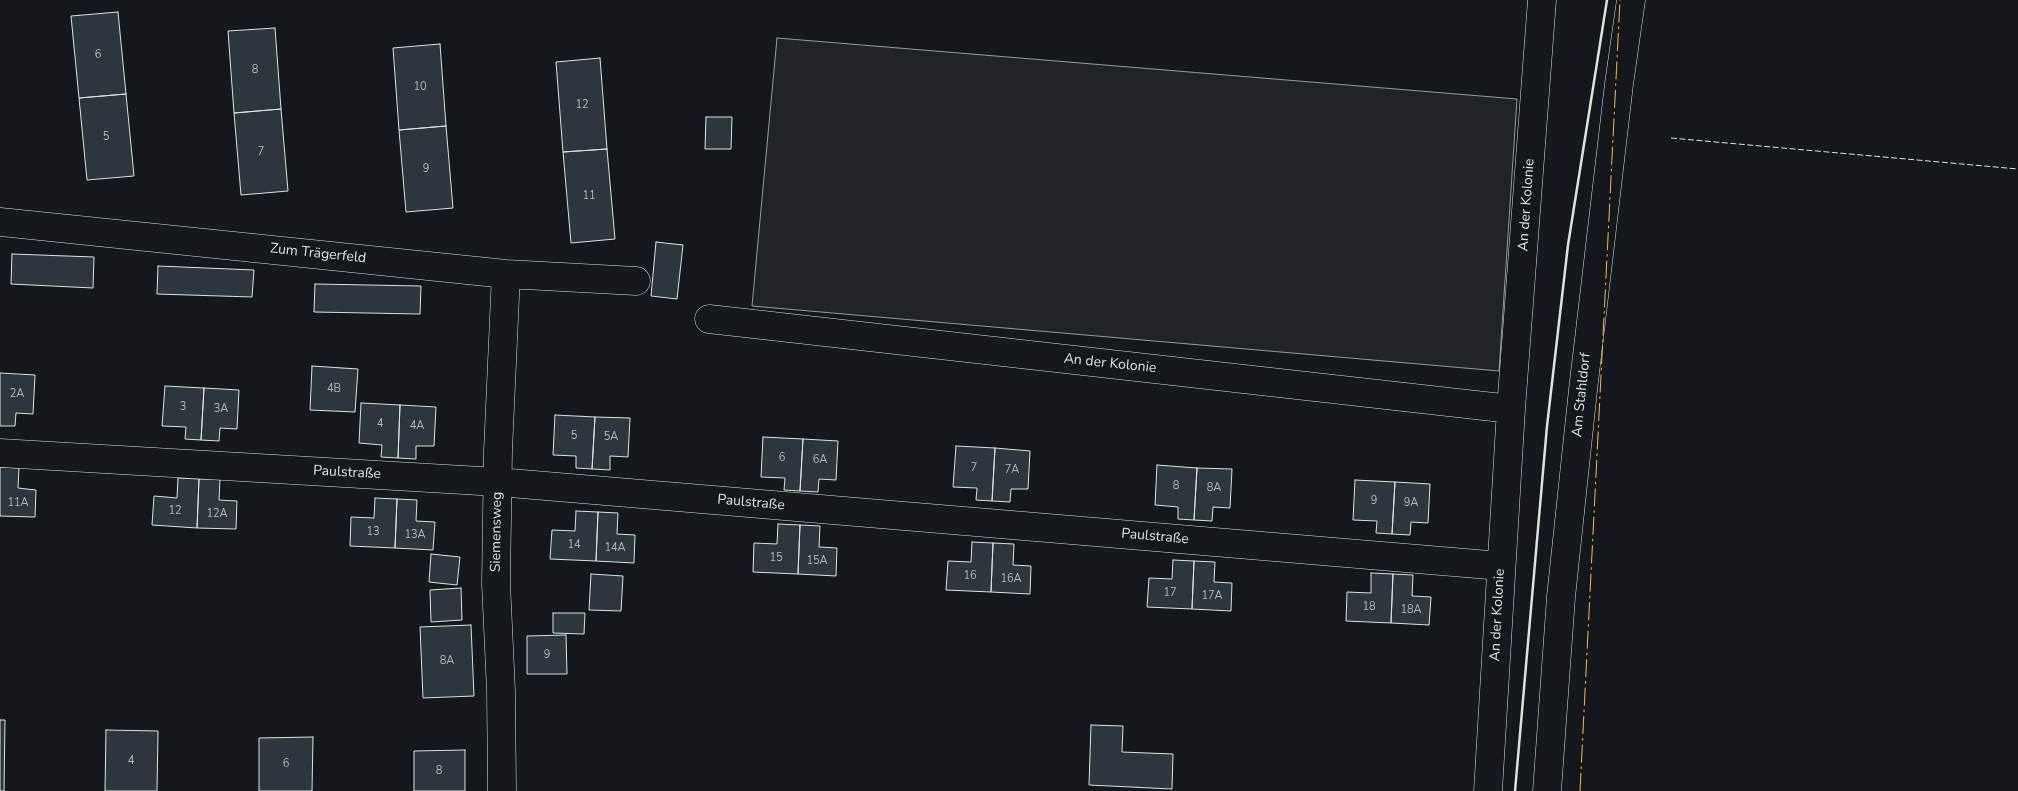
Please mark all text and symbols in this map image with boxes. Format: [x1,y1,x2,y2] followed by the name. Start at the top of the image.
[95,48,101,62] house number: 6
[252,63,258,77] house number: 8
[413,80,427,94] house number: 10
[575,98,589,112] house number: 12
[103,130,109,144] house number: 5
[258,145,264,159] house number: 7
[1515,158,1539,252] street label: An der Kolonie
[423,162,429,176] house number: 9
[582,189,596,203] house number: 11
[269,241,367,267] street label: Zum Trägerfeld
[1063,351,1157,377] street label: An der Kolonie
[1569,352,1595,438] street label: Am Stahldorf
[327,382,341,396] house number: 4B
[10,387,24,401] house number: 2A
[180,400,186,414] house number: 3
[214,402,228,416] house number: 3A
[377,417,383,431] house number: 4
[410,419,424,433] house number: 4A
[571,429,577,443] house number: 5
[604,430,618,444] house number: 5A
[779,451,785,465] house number: 6
[813,453,827,467] house number: 6A
[971,461,977,475] house number: 7
[313,463,381,483] street label: Paulstraße
[1005,463,1019,477] house number: 7A
[1173,479,1179,493] house number: 8
[1207,481,1221,495] house number: 8A
[488,492,506,572] street label: Siemensweg
[716,492,786,514] street label: Paulstraße
[1371,494,1377,508] house number: 9
[7,496,29,510] house number: 11A
[1404,496,1418,510] house number: 9A
[168,504,182,518] house number: 12
[206,507,228,521] house number: 12A
[366,525,380,539] house number: 13
[1120,526,1190,548] street label: Paulstraße
[404,528,426,542] house number: 13A
[567,538,581,552] house number: 14
[604,541,626,555] house number: 14A
[769,551,783,565] house number: 15
[806,554,828,568] house number: 15A
[1487,568,1509,662] street label: An der Kolonie
[963,569,977,583] house number: 16
[1000,572,1022,586] house number: 16A
[1163,586,1177,600] house number: 17
[1201,589,1223,603] house number: 17A
[1362,600,1376,614] house number: 18
[1400,603,1422,617] house number: 18A
[544,648,550,662] house number: 9
[440,654,454,668] house number: 8A
[128,754,134,768] house number: 4
[283,757,289,771] house number: 6
[436,764,442,778] house number: 8

